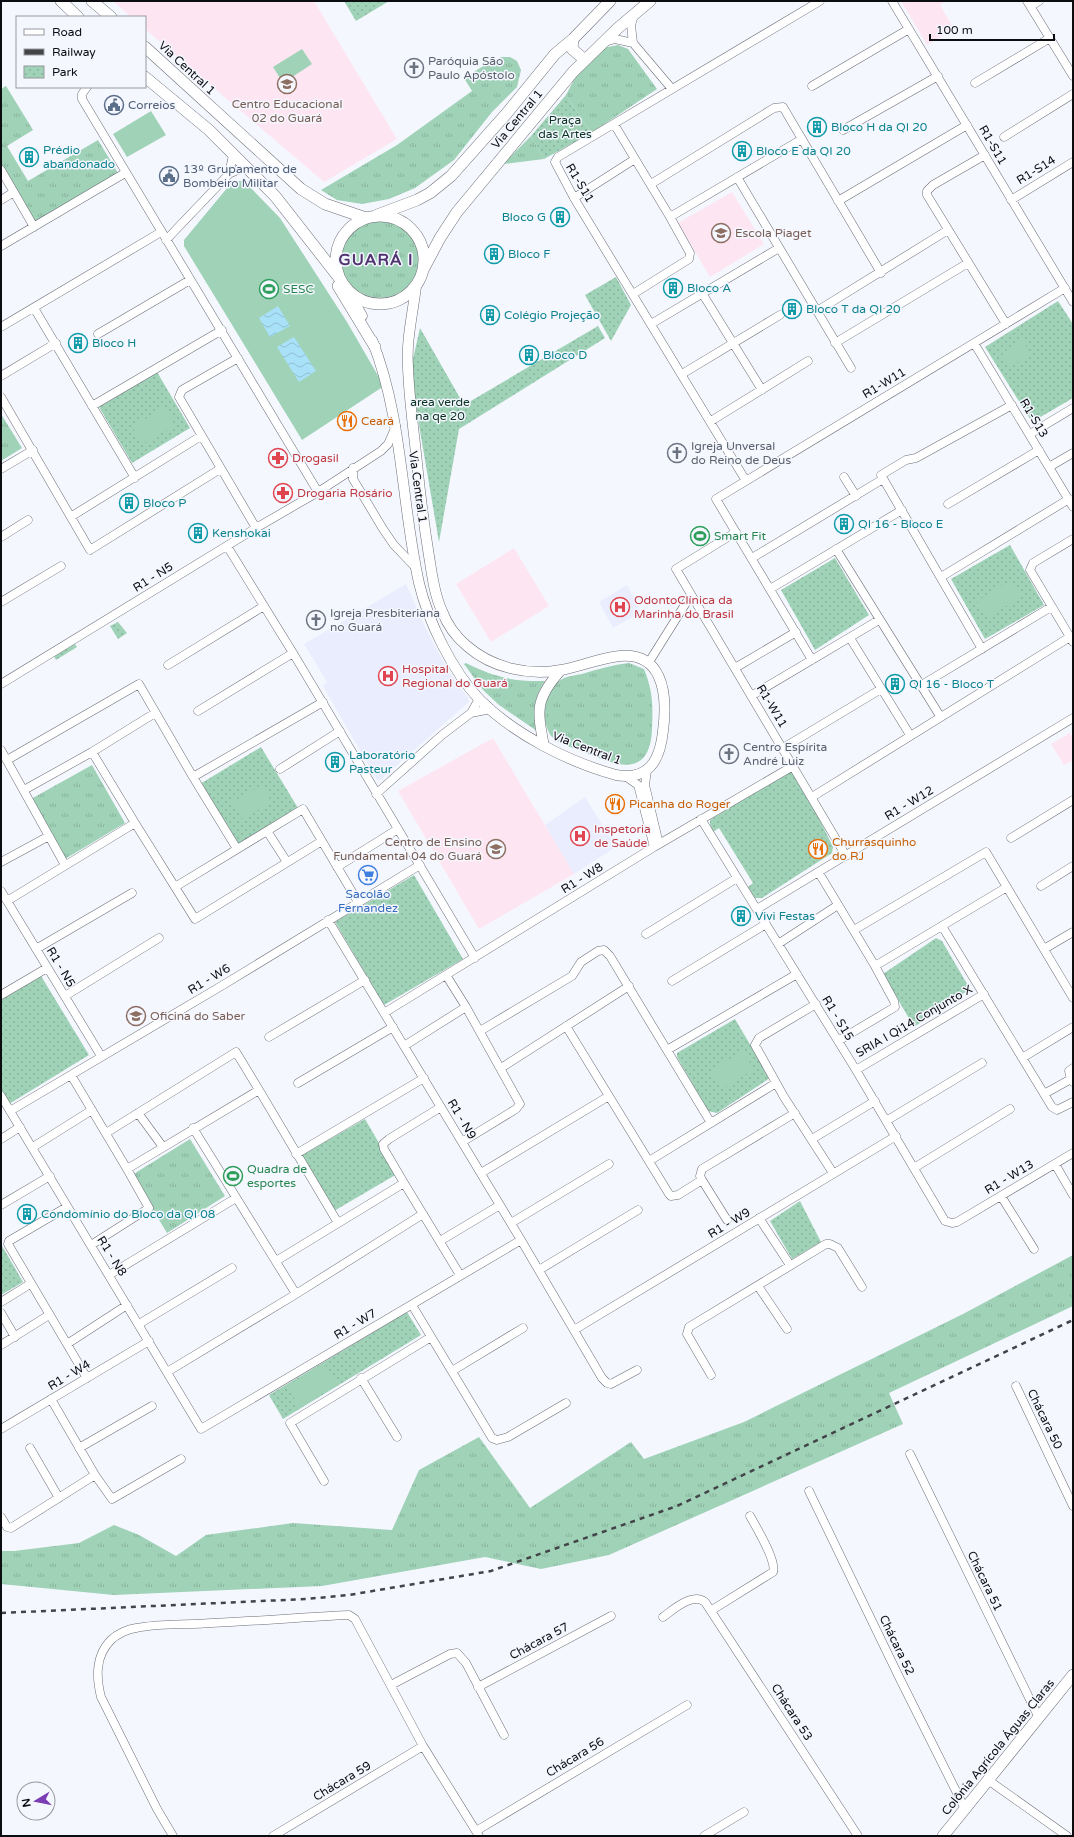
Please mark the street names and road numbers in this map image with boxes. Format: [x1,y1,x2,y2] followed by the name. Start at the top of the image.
[156,38,218,98] street label: Via Central 1
[488,87,546,151] street label: Via Central 1
[976,123,1010,167] street label: R1-S11
[1014,152,1058,187] street label: R1-S14
[563,161,597,205] street label: R1-S11
[860,365,908,401] street label: R1-W11
[1017,396,1051,440] street label: R1-S13
[406,450,430,524] street label: Via Central 1
[130,559,176,595] street label: R1 - N5
[754,682,790,730] street label: R1-W11
[551,728,623,768] street label: Via Central 1
[882,783,936,823] street label: R1 - W12
[558,860,606,896] street label: R1 - W8
[44,944,78,990] street label: R1 - N5
[185,961,233,997] street label: R1 - W6
[853,982,975,1060] street label: SRIA I Qi14 Conjunto X
[819,993,857,1043] street label: R1 - S15
[445,1096,479,1142] street label: R1 - N9
[982,1157,1036,1197] street label: R1 - W13
[705,1205,753,1241] street label: R1 - W9
[94,1233,130,1279] street label: R1 - N8
[331,1306,379,1342] street label: R1 - W7
[45,1357,93,1393] street label: R1 - W4
[1024,1387,1066,1452] street label: Chácara 50
[964,1549,1006,1613] street label: Chácara 51
[876,1613,918,1677] street label: Chácara 52
[507,1620,571,1662] street label: Chácara 57
[939,1676,1057,1818] street label: Colônia Agrícola Águas Claras
[768,1681,816,1743] street label: Chácara 53
[544,1734,606,1780] street label: Chácara 56
[311,1758,373,1804] street label: Chácara 59

